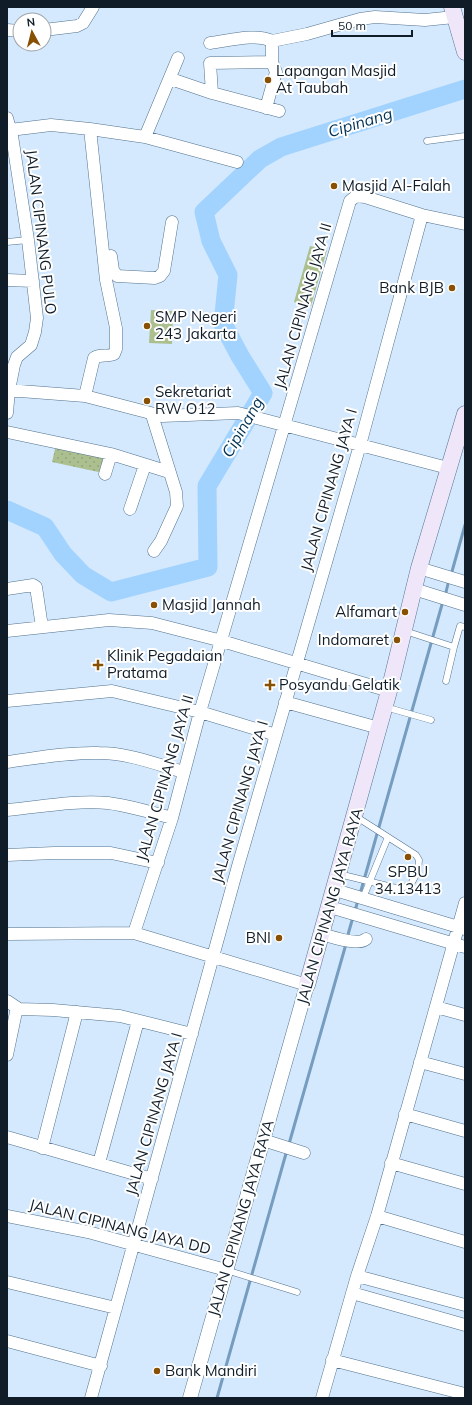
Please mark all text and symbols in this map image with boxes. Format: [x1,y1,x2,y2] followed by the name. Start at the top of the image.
[12,12,52,52] north arrow
[332,12,412,38] scale bar
[26,15,36,30] text: N
[338,18,366,33] text: 50 m
[276,61,396,97] place label: Lapangan Masjid At Taubah
[263,75,273,85] marker: Lapangan Masjid At Taubah
[325,103,395,141] water label: Cipinang
[22,148,61,315] street label: JALAN CIPINANG PULO
[342,176,451,195] place label: Masjid Al-Falah
[329,181,339,191] marker: Masjid Al-Falah
[270,221,335,391] street label: JALAN CIPINANG JAYA II
[379,278,444,297] place label: Bank BJB
[447,283,457,293] marker: Bank BJB
[155,307,237,343] place label: SMP Negeri 243 Jakarta
[142,321,152,331] marker: SMP Negeri 243 Jakarta
[155,382,231,418] place label: Sekretariat RW O12
[217,393,267,461] water label: Cipinang
[142,396,152,406] marker: Sekretariat RW O12
[296,406,361,573] street label: JALAN CIPINANG JAYA I
[162,595,261,614] place label: Masjid Jannah
[149,600,159,610] marker: Masjid Jannah
[335,602,397,621] place label: Alfamart
[400,607,410,617] marker: Alfamart
[318,630,389,649] place label: Indomaret
[392,635,402,645] marker: Indomaret
[107,646,223,682] place label: Klinik Pegadaian Pratama
[92,659,104,671] marker: Klinik Pegadaian Pratama
[279,675,400,694] place label: Posyandu Gelatik
[264,679,276,691] marker: Posyandu Gelatik
[132,693,197,863] street label: JALAN CIPINANG JAYA II
[207,718,272,885] street label: JALAN CIPINANG JAYA I
[292,805,367,1006] street label: JALAN CIPINANG JAYA RAYA
[403,852,413,862] marker: SPBU 34.13413
[375,862,441,898] place label: SPBU 34.13413
[246,928,271,947] place label: BNI
[274,933,284,943] marker: BNI
[121,1030,186,1197] street label: JALAN CIPINANG JAYA I
[203,1117,278,1318] street label: JALAN CIPINANG JAYA RAYA
[27,1195,213,1258] street label: JALAN CIPINANG JAYA DD
[165,1361,257,1380] place label: Bank Mandiri
[152,1366,162,1376] marker: Bank Mandiri

